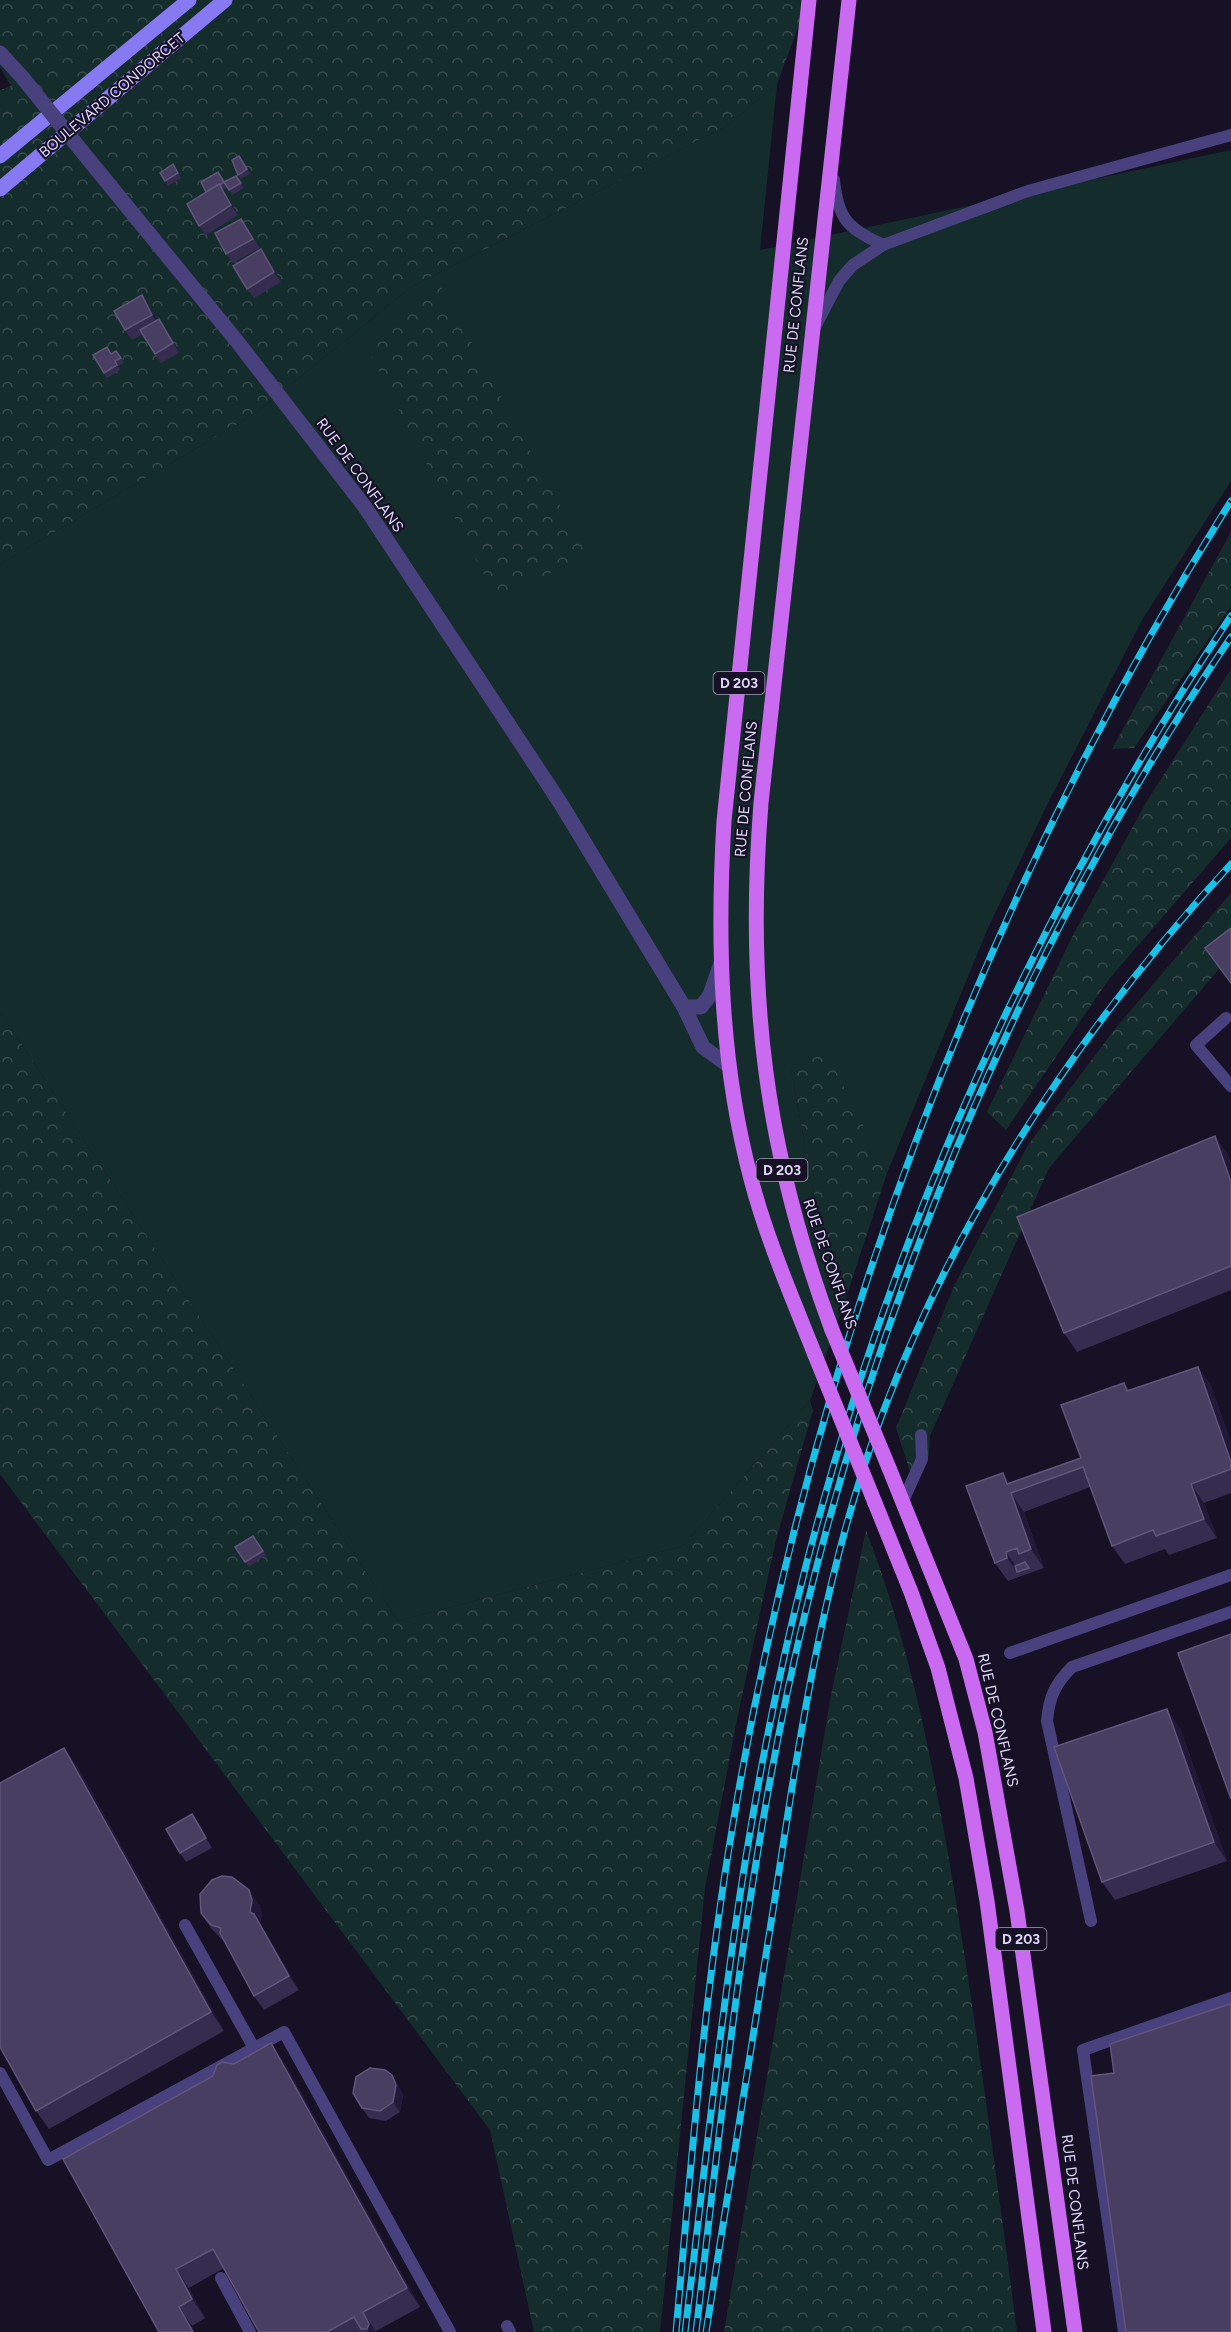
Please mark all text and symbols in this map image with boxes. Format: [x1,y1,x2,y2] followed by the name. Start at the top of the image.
[35,28,189,161] street label: BOULEVARD CONDORCET
[780,236,812,374] street label: RUE DE CONFLANS
[313,415,407,535] street label: RUE DE CONFLANS
[714,672,764,694] road number: D 203
[731,720,761,858] street label: RUE DE CONFLANS
[756,1159,808,1181] road number: D 203
[799,1197,861,1331] street label: RUE DE CONFLANS
[974,1651,1022,1789] street label: RUE DE CONFLANS
[996,1928,1046,1950] road number: D 203
[1058,2133,1092,2271] street label: RUE DE CONFLANS

